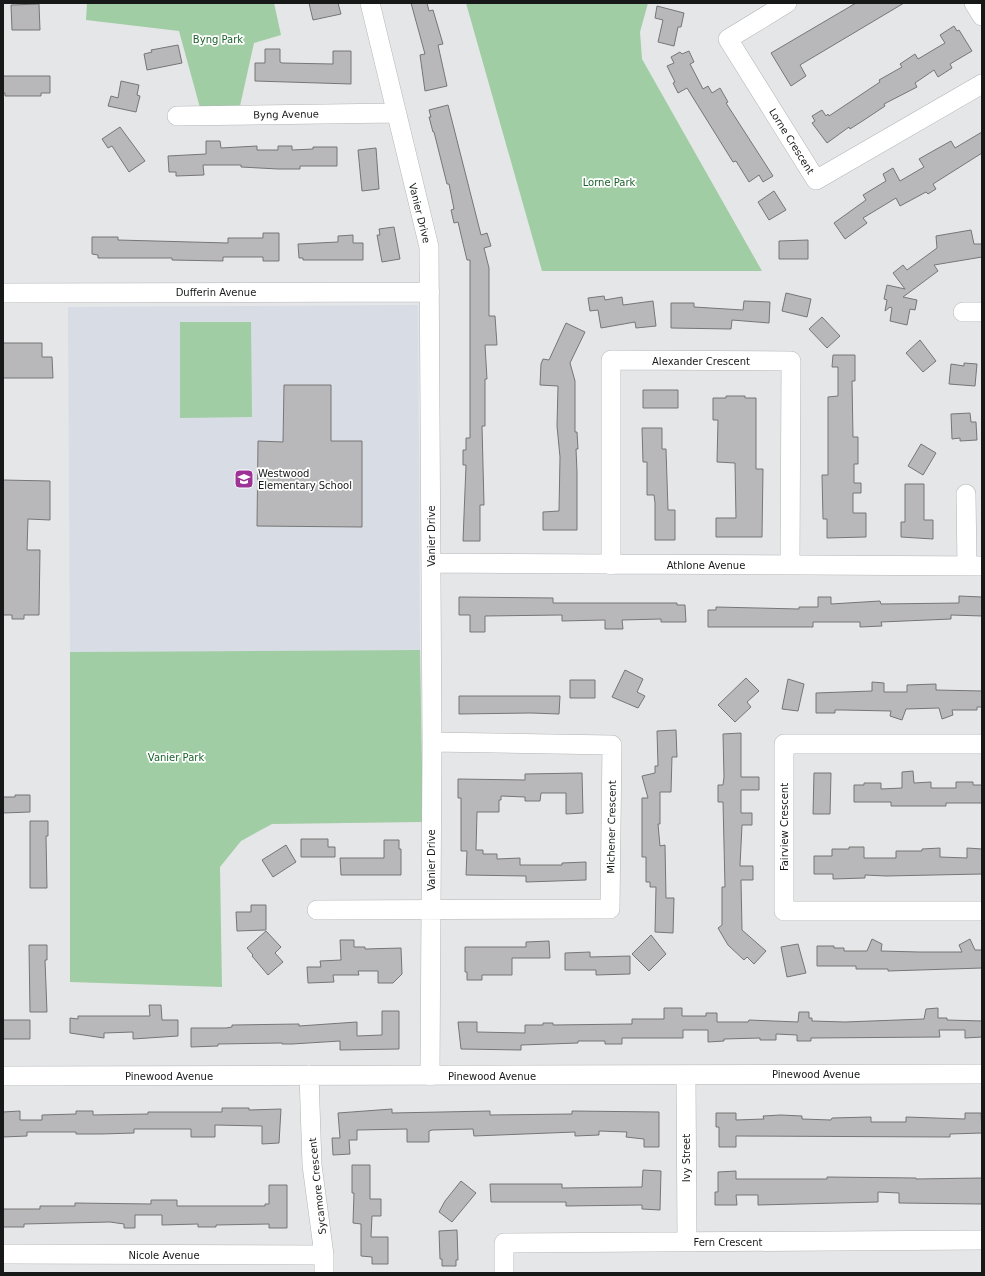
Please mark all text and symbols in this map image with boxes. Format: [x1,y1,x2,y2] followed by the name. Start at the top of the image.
[193,34,243,45] park label: Byng Park
[767,106,816,176] street label: Lorne Crescent
[253,108,319,121] street label: Byng Avenue
[583,177,636,188] park label: Lorne Park
[407,182,432,244] street label: Vanier Drive
[176,287,256,298] street label: Dufferin Avenue
[652,356,750,367] street label: Alexander Crescent
[233,468,255,490] school or university icon: Westwood Elementary School
[258,468,352,491] place label: Westwood Elementary School
[426,505,437,567] street label: Vanier Drive
[667,560,745,571] street label: Athlone Avenue
[148,752,204,763] park label: Vanier Park
[605,780,618,874] street label: Michener Crescent
[779,783,790,871] street label: Fairview Crescent
[426,829,437,891] street label: Vanier Drive
[772,1069,860,1080] street label: Pinewood Avenue
[125,1071,213,1082] street label: Pinewood Avenue
[448,1071,536,1082] street label: Pinewood Avenue
[681,1134,692,1182] street label: Ivy Street
[307,1137,328,1235] street label: Sycamore Crescent
[694,1237,763,1248] street label: Fern Crescent
[128,1250,200,1261] street label: Nicole Avenue

